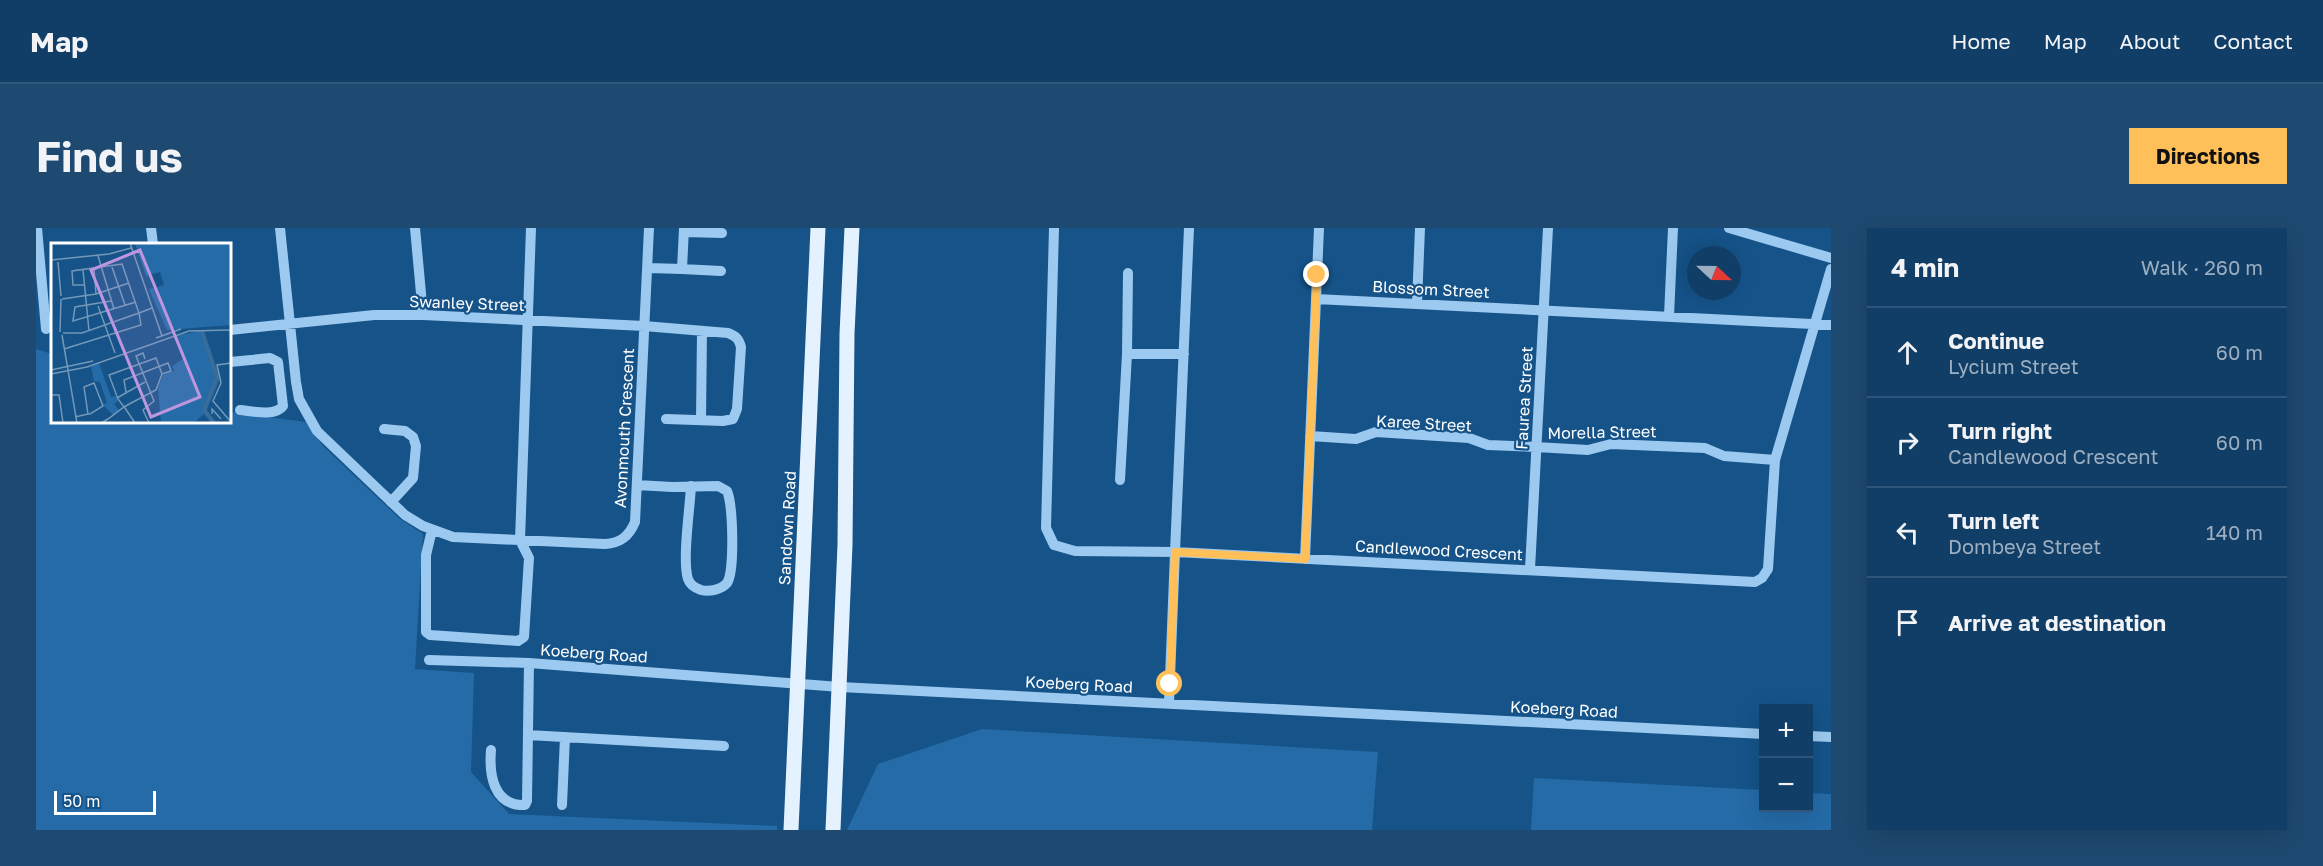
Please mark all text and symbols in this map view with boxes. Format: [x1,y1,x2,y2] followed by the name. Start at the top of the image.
[30,25,88,58] text: Map
[1951,28,2011,54] text: Home
[2044,28,2087,54] text: Map
[2120,28,2180,54] text: About
[2213,28,2293,54] text: Contact
[2129,128,2287,184] button: Directions
[36,131,183,181] text: Find us
[51,243,231,423] inset map
[1687,246,1741,300] north arrow
[1891,252,1959,283] text: 4 min
[2141,255,2263,279] text: Walk · 260 m
[1303,261,1329,287] route end
[1372,276,1490,302] street label: Blossom Street
[409,291,525,315] street label: Swanley Street
[1948,327,2044,354] text: Continue
[1891,336,1924,369] icon: ahead
[2216,340,2263,364] text: 60 m
[1511,346,1537,450] street label: Faurea Street
[610,347,638,509] street label: Avonmouth Crescent
[1948,354,2079,378] text: Lycium Street
[1376,411,1472,435] street label: Karee Street
[1948,417,2052,444] text: Turn right
[1547,421,1657,443] street label: Morella Street
[1891,426,1924,459] icon: right
[2216,430,2263,454] text: 60 m
[1948,444,2158,468] text: Candlewood Crescent
[774,470,800,586] street label: Sandown Road
[1948,507,2039,534] text: Turn left
[1891,516,1924,549] icon: left
[2206,520,2263,544] text: 140 m
[1948,534,2101,558] text: Dombeya Street
[1354,536,1524,564] street label: Candlewood Crescent
[1891,606,1924,639] icon: arrive
[1948,609,2166,636] text: Arrive at destination
[540,639,648,667] street label: Koeberg Road
[1156,670,1182,696] route start
[1025,671,1133,697] street label: Koeberg Road
[1510,696,1618,722] street label: Koeberg Road
[1759,704,1813,812] map controls
[1759,704,1813,758] button: +
[1759,758,1813,812] button: −
[54,788,156,816] scale bar
[63,791,100,811] text: 50 m

